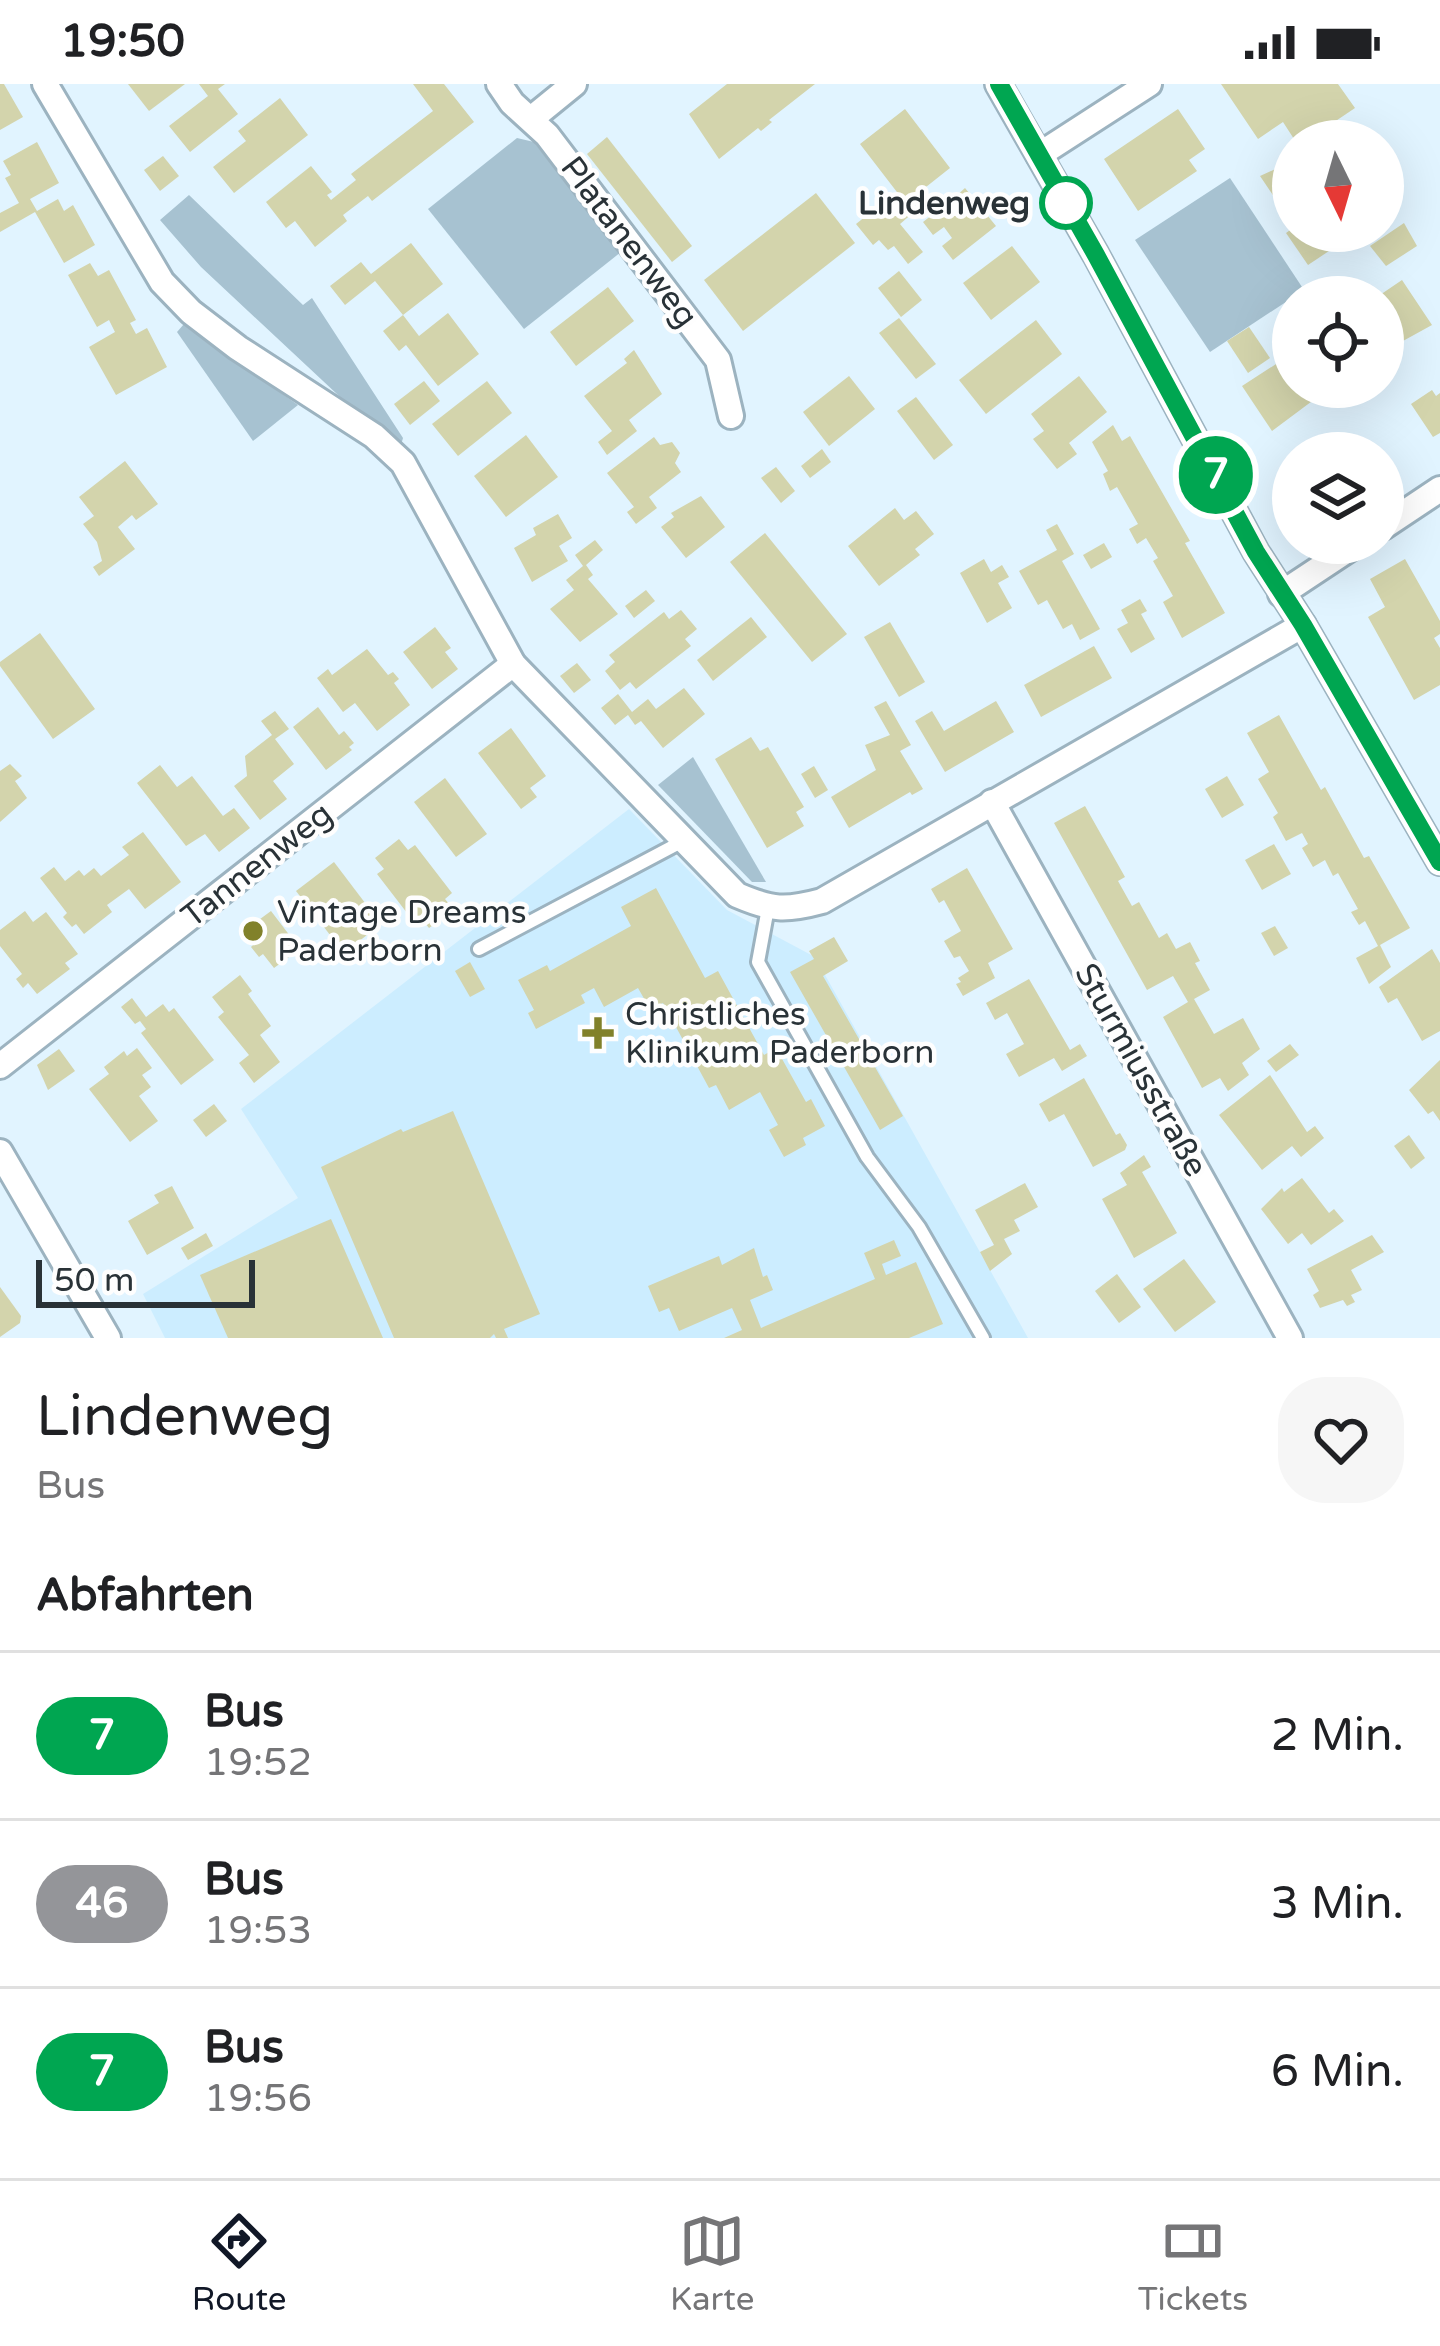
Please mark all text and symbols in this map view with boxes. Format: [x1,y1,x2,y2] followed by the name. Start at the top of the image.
[60,15,185,69] text: 19:50
[1272,120,1404,252] north arrow
[1272,120,1404,564] map controls
[552,149,706,335] street label: Platanenweg
[1041,178,1091,228] marker: Lindenweg
[858,184,1030,223] place label: Lindenweg
[1272,276,1404,408] button: locate
[1272,432,1404,564] button: layers
[1177,436,1255,514] line badge: 7
[1203,449,1229,500] text: 7
[174,794,340,936] street label: Tannenweg
[277,893,527,970] place label: Vintage Dreams Paderborn
[240,918,266,944] marker: Vintage Dreams Paderborn
[1066,957,1216,1183] street label: Sturmiusstraße
[625,995,934,1072] place label: Christliches Klinikum Paderborn
[582,1017,614,1049] marker: Christliches Klinikum Paderborn
[36,1254,255,1307] scale bar
[54,1261,134,1300] text: 50 m
[1278,1377,1404,1503] button: heart
[36,1383,333,1451] text: Lindenweg
[36,1462,105,1509] text: Bus
[36,1569,254,1623] text: Abfahrten
[204,1685,284,1739] text: Bus
[1271,1709,1404,1763] text: 2 Min.
[89,1710,115,1761] text: 7
[204,1739,312,1786] text: 19:52
[204,1853,284,1907] text: Bus
[1271,1877,1404,1931] text: 3 Min.
[76,1878,128,1929] text: 46
[204,1907,312,1954] text: 19:53
[204,2021,284,2075] text: Bus
[1271,2045,1404,2099] text: 6 Min.
[89,2046,115,2097] text: 7
[204,2075,312,2122] text: 19:56
[192,2208,286,2319] tab: Route
[670,2208,754,2319] tab: Karte
[1138,2208,1248,2319] tab: Tickets

